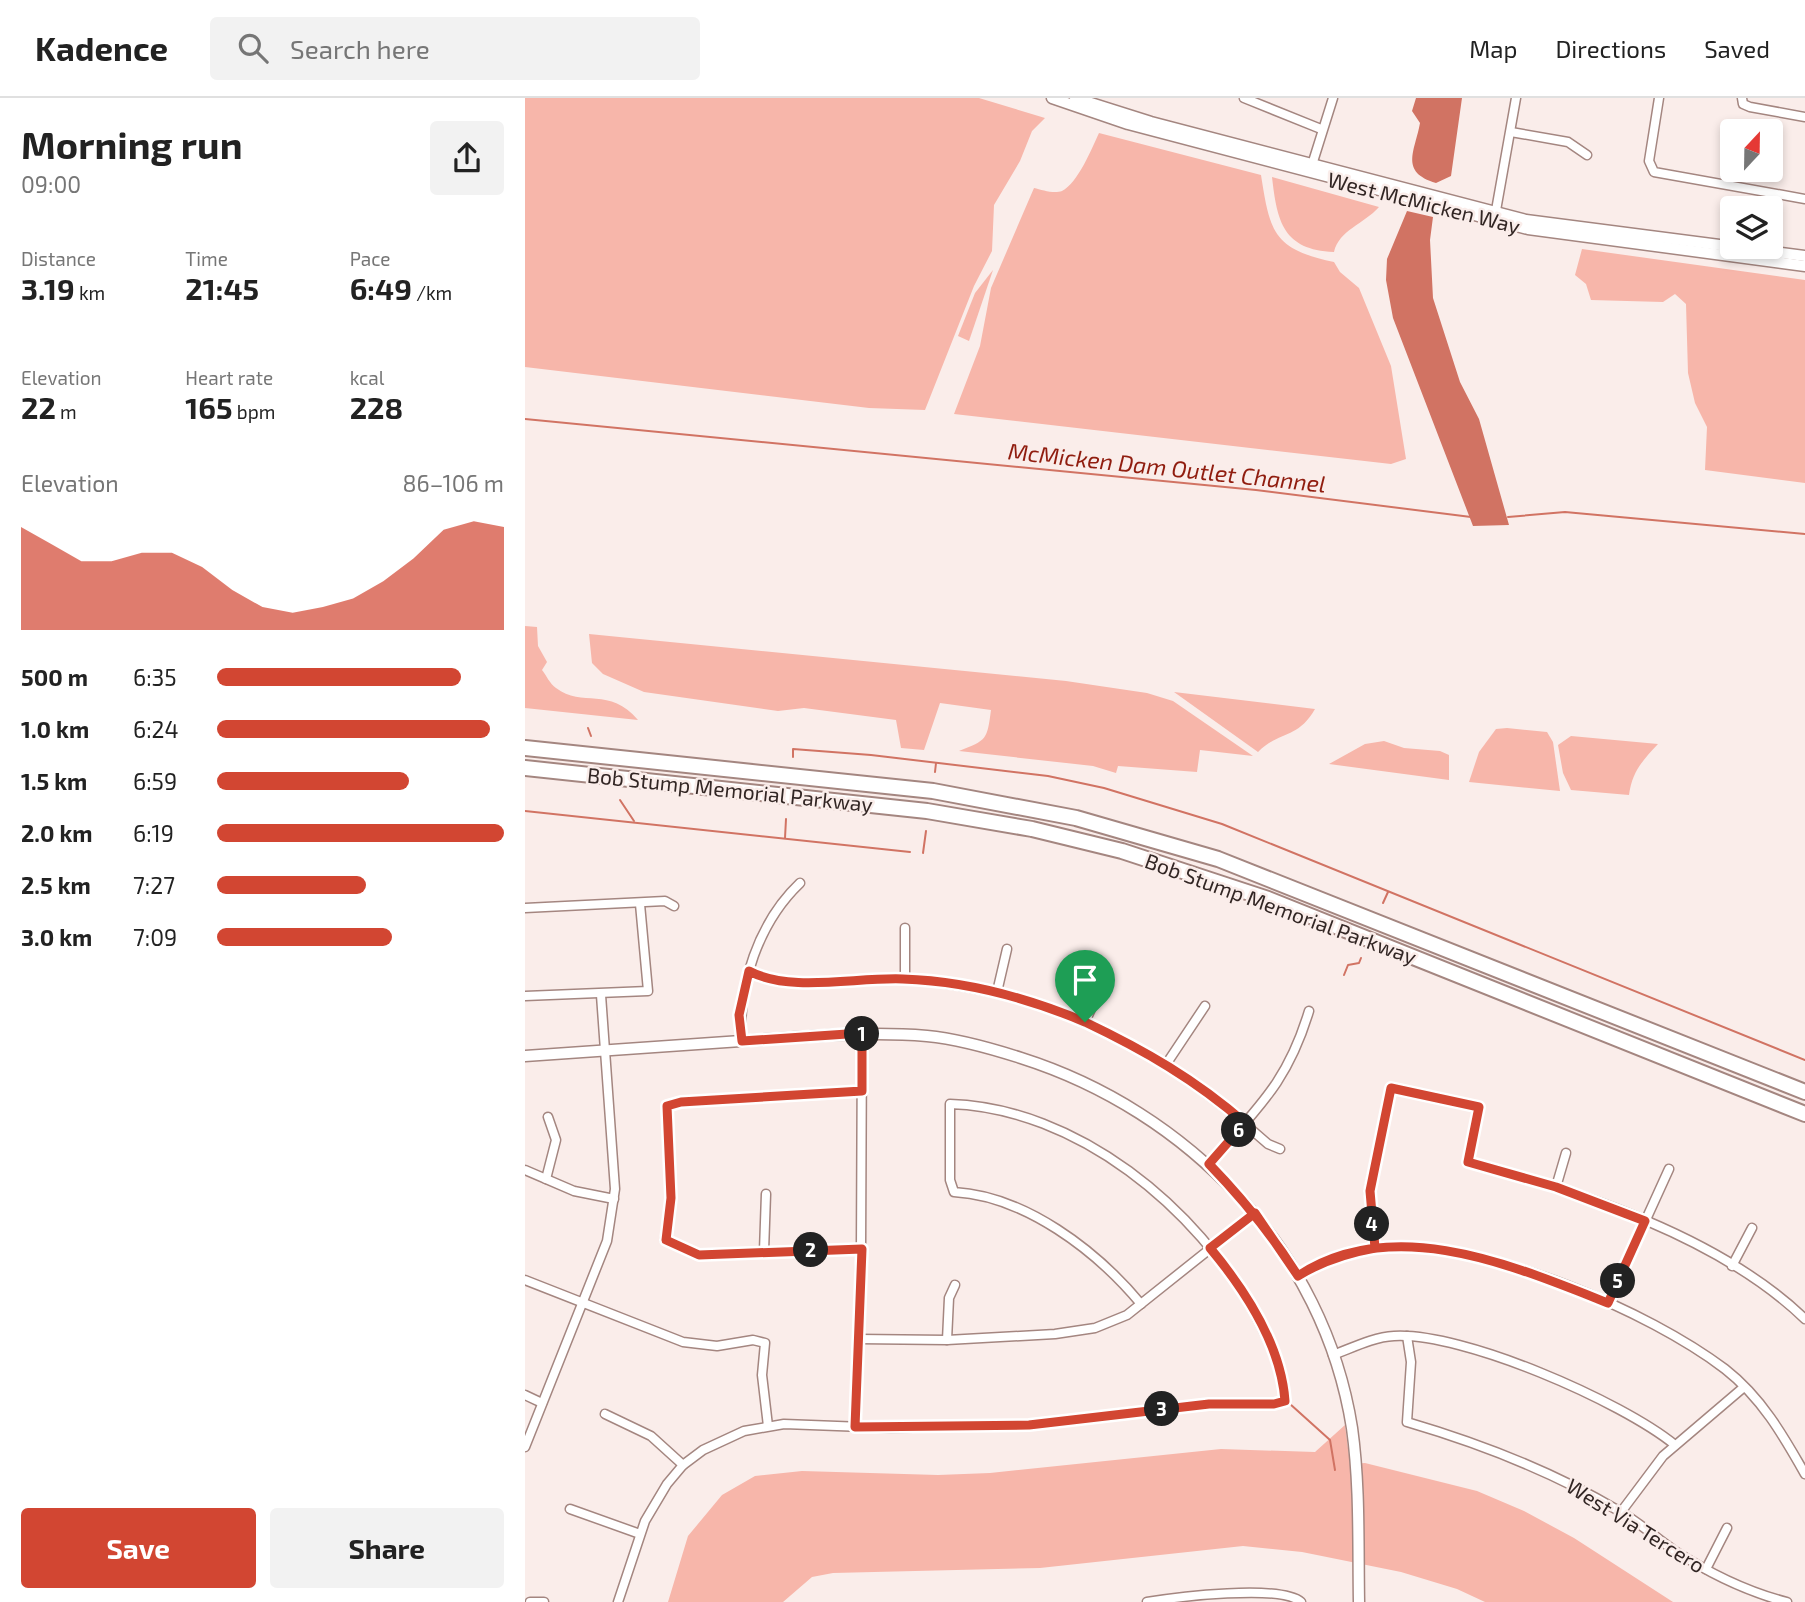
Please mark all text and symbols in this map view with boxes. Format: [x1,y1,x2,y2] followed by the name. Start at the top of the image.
[210,17,700,80] search box
[35,28,168,68] text: Kadence
[234,29,272,67] icon: search
[290,33,430,64] text: Search here
[1469,34,1517,63] text: Map
[1555,34,1666,63] text: Directions
[1704,34,1770,63] text: Saved
[1720,119,1783,182] north arrow
[1720,119,1783,259] map controls
[21,121,242,167] text: Morning run
[430,121,504,195] button: share
[1325,166,1523,238] street label: West McMicken Way
[21,170,81,198] text: 09:00
[1720,196,1783,259] button: layers
[21,247,96,270] text: Distance
[185,247,228,270] text: Time
[350,247,391,270] text: Pace
[21,270,75,306] text: 3.19
[185,270,259,306] text: 21:45
[350,270,412,306] text: 6:49
[75,281,105,304] text: km
[412,281,452,304] text: /km
[21,366,102,389] text: Elevation
[185,366,273,389] text: Heart rate
[350,366,384,389] text: kcal
[21,389,56,425] text: 22
[185,389,233,425] text: 165
[350,389,403,425] text: 228
[56,400,77,423] text: m
[233,400,275,423] text: bpm
[1007,436,1327,498] water label: McMicken Dam Outlet Channel
[21,469,119,497] text: Elevation
[403,469,504,497] text: 86–106 m
[21,663,88,691] text: 500 m
[133,663,177,691] text: 6:35
[21,715,89,743] text: 1.0 km
[133,715,179,743] text: 6:24
[586,762,874,816] street label: Bob Stump Memorial Parkway
[21,767,87,795] text: 1.5 km
[133,767,177,795] text: 6:59
[21,819,93,847] text: 2.0 km
[133,819,174,847] text: 6:19
[1142,847,1420,969] street label: Bob Stump Memorial Parkway
[21,871,91,899] text: 2.5 km
[133,871,175,899] text: 7:27
[21,923,92,951] text: 3.0 km
[133,923,177,951] text: 7:09
[1055,950,1115,1022] pin
[1066,961,1104,999] icon: arrive
[845,1016,879,1052] pin: 1
[857,1022,866,1045] text: 1
[1221,1112,1257,1148] pin: 6
[1233,1118,1244,1141] text: 6
[1355,1206,1389,1242] pin: 4
[1365,1212,1378,1235] text: 4
[793,1232,829,1268] pin: 2
[805,1238,816,1261] text: 2
[1601,1264,1635,1298] pin: 5
[1612,1269,1623,1292] text: 5
[1145,1392,1179,1426] pin: 3
[1156,1397,1167,1420] text: 3
[1562,1473,1710,1577] street label: West Via Tercero
[21,1508,256,1588] button: Save
[270,1508,504,1588] button: Share

